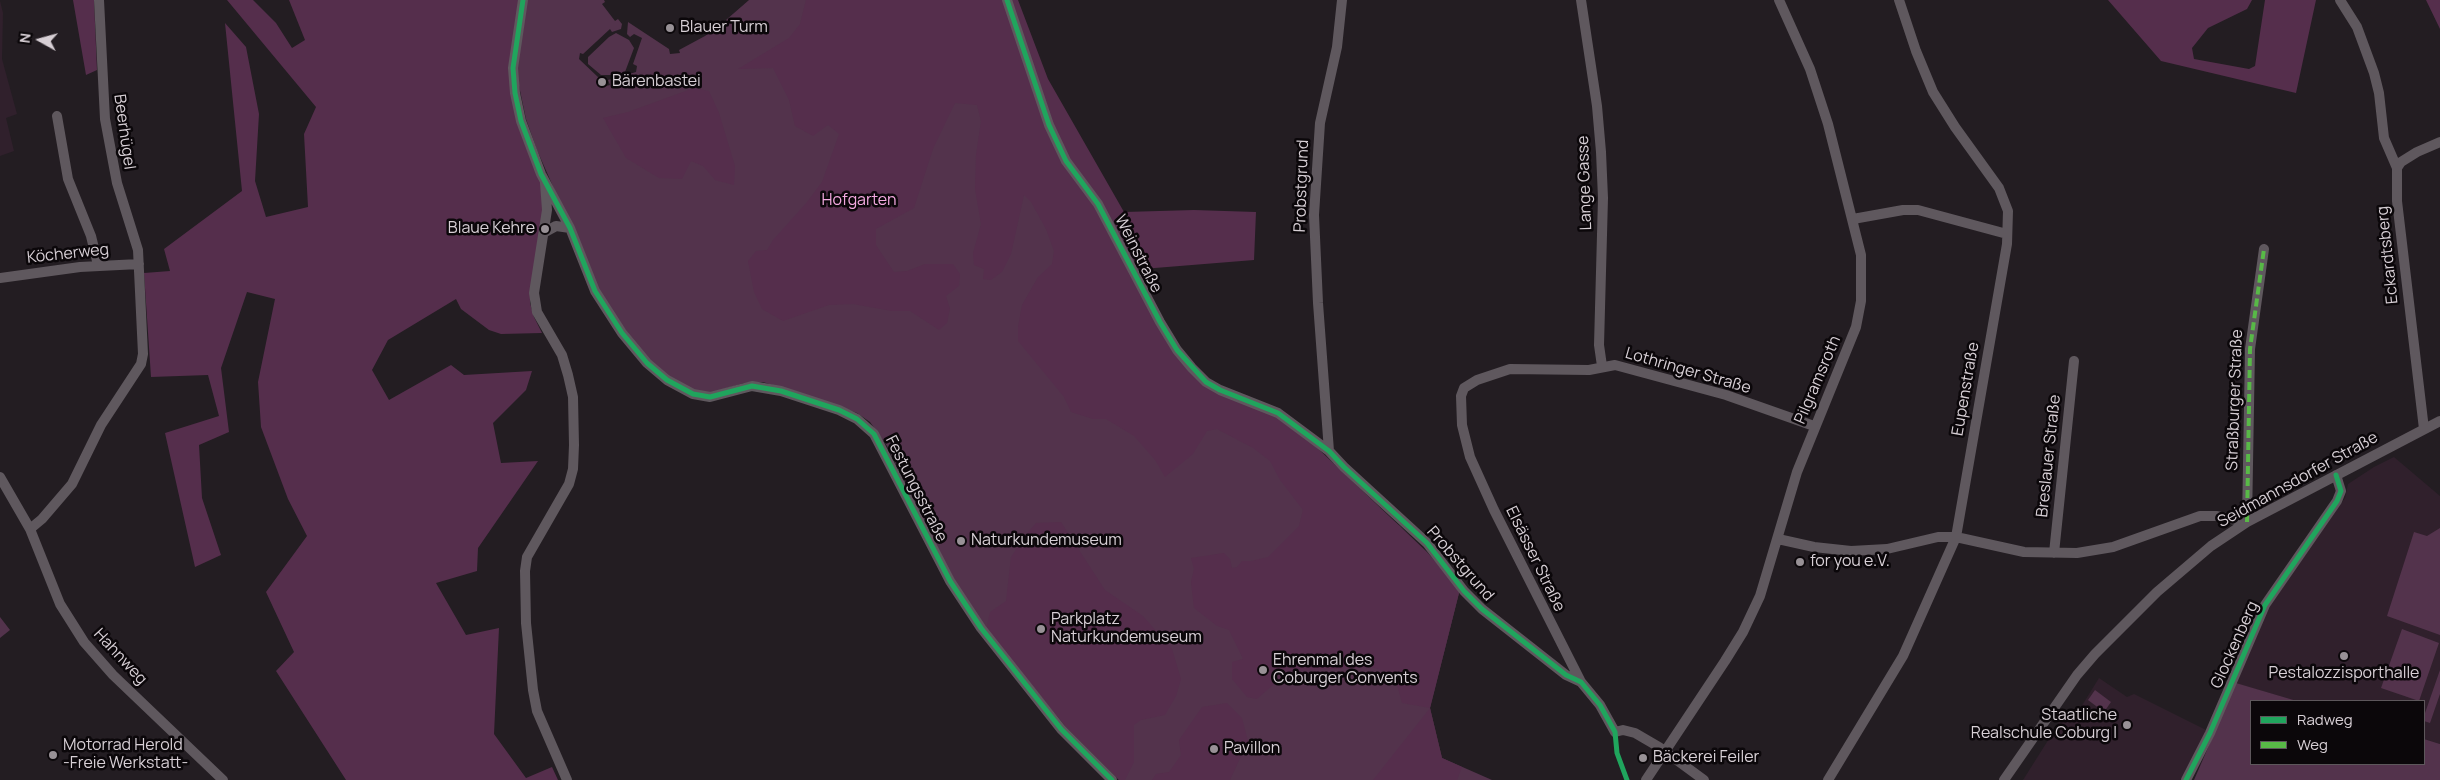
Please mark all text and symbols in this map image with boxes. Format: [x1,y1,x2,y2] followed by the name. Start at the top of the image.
[15,15,65,65] north arrow
[680,18,768,38] place label: Blauer Turm
[664,22,676,34] marker: Blauer Turm
[15,32,35,44] text: N
[612,72,701,92] place label: Bärenbastei
[596,76,608,88] marker: Bärenbastei
[109,93,139,171] street label: Beerhügel
[1574,135,1596,231] street label: Lange Gasse
[1291,139,1313,233] street label: Probstgrund
[822,191,896,211] park label: Hofgarten
[2373,205,2403,305] street label: Eckardtsberg
[1110,212,1166,296] street label: Weinstraße
[448,219,535,239] place label: Blaue Kehre
[539,223,551,235] marker: Blaue Kehre
[26,240,110,268] street label: Köcherweg
[2223,329,2247,471] street label: Straßburger Straße
[1791,333,1845,427] street label: Pilgramsroth
[1948,341,1984,437] street label: Eupenstraße
[1623,344,1753,398] street label: Lothringer Straße
[2033,394,2065,518] street label: Breslauer Straße
[2215,428,2381,532] street label: Seidmannsdorfer Straße
[881,433,951,545] street label: Festungsstraße
[1501,503,1569,615] street label: Elsässer Straße
[1422,523,1498,605] street label: Probstgrund
[971,531,1122,551] place label: Naturkundemuseum
[955,535,967,547] marker: Naturkundemuseum
[1810,552,1890,572] place label: for you e.V.
[1794,556,1806,568] marker: for you e.V.
[2207,598,2263,692] street label: Glockenberg
[1051,610,1202,648] place label: Parkplatz Naturkundemuseum
[1035,623,1047,635] marker: Parkplatz Naturkundemuseum
[89,625,151,689] street label: Hahnweg
[2338,650,2350,662] marker: Pestalozzisporthalle
[1273,651,1418,689] place label: Ehrenmal des Coburger Convents
[1257,664,1269,676] marker: Ehrenmal des Coburger Convents
[2269,664,2419,684] place label: Pestalozzisporthalle
[2250,700,2425,765] legend
[1971,706,2117,744] place label: Staatliche Realschule Coburg I
[2297,709,2353,730] text: Radweg
[2121,719,2133,731] marker: Staatliche Realschule Coburg I
[2297,734,2328,755] text: Weg
[63,736,188,774] place label: Motorrad Herold -Freie Werkstatt-
[1224,739,1280,759] place label: Pavillon
[1208,743,1220,755] marker: Pavillon
[1653,748,1759,768] place label: Bäckerei Feiler
[47,749,59,761] marker: Motorrad Herold -Freie Werkstatt-
[1637,752,1649,764] marker: Bäckerei Feiler

